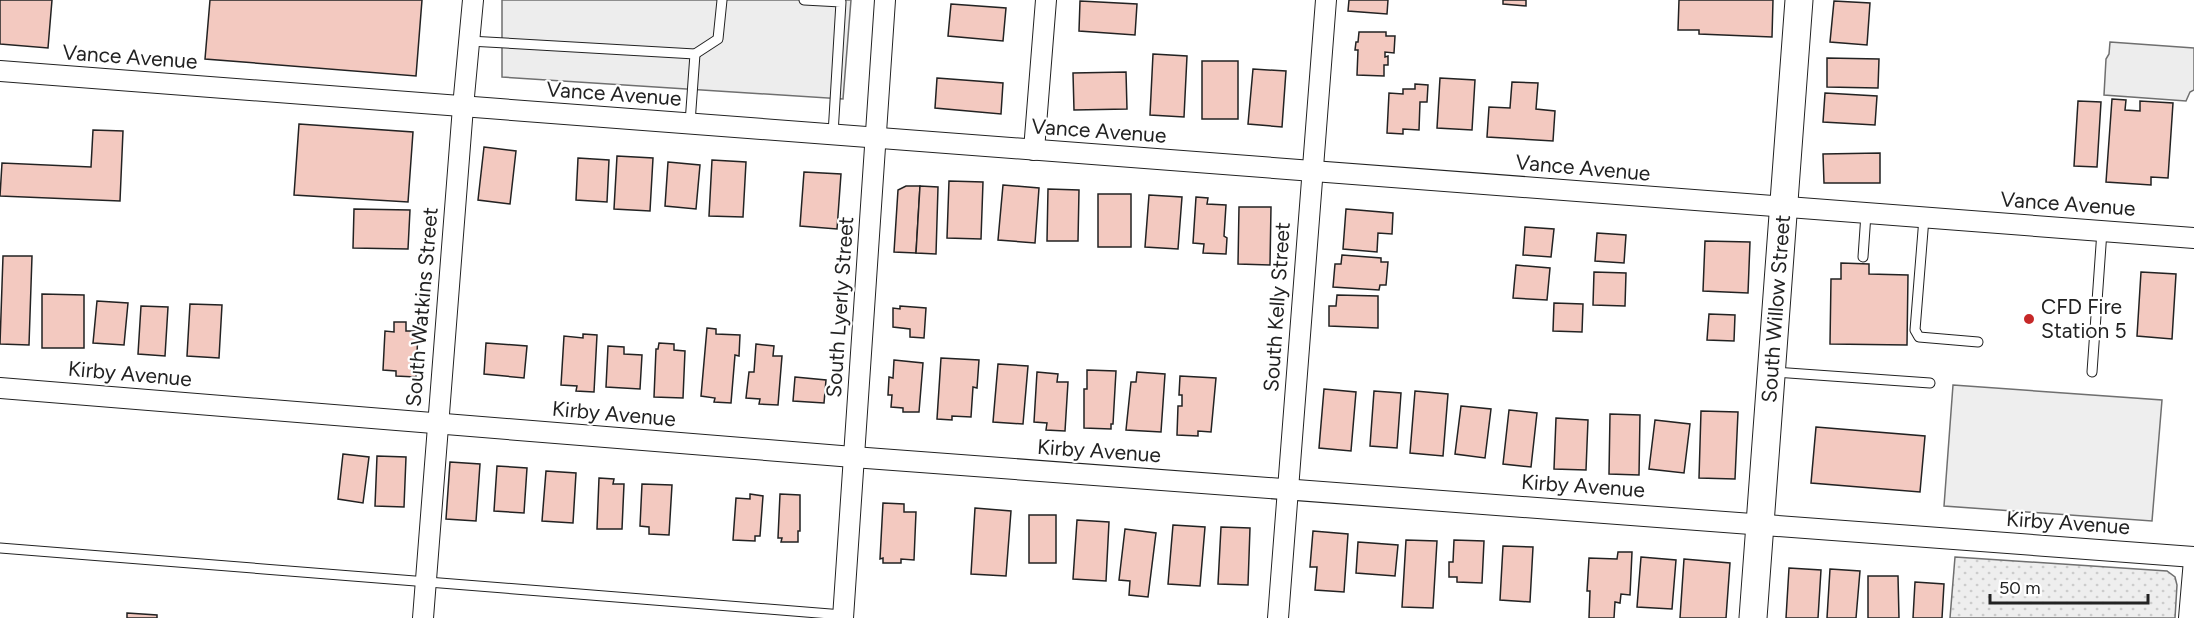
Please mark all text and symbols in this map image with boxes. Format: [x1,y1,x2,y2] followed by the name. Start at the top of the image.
[62,39,198,74] street label: Vance Avenue
[546,76,682,111] street label: Vance Avenue
[1031,113,1167,148] street label: Vance Avenue
[1515,149,1651,186] street label: Vance Avenue
[2000,186,2136,221] street label: Vance Avenue
[400,206,443,408] street label: South Watkins Street
[1756,214,1795,404] street label: South Willow Street
[821,216,858,398] street label: South Lyerly Street
[1258,221,1295,393] street label: South Kelly Street
[2041,294,2126,343] place label: CFD Fire Station 5
[2022,312,2036,326] marker: CFD Fire Station 5
[67,356,193,391] street label: Kirby Avenue
[551,396,677,431] street label: Kirby Avenue
[1036,434,1162,467] street label: Kirby Avenue
[1520,469,1646,502] street label: Kirby Avenue
[2005,506,2131,539] street label: Kirby Avenue
[1990,567,2148,605] scale bar
[1999,577,2041,599] text: 50 m

